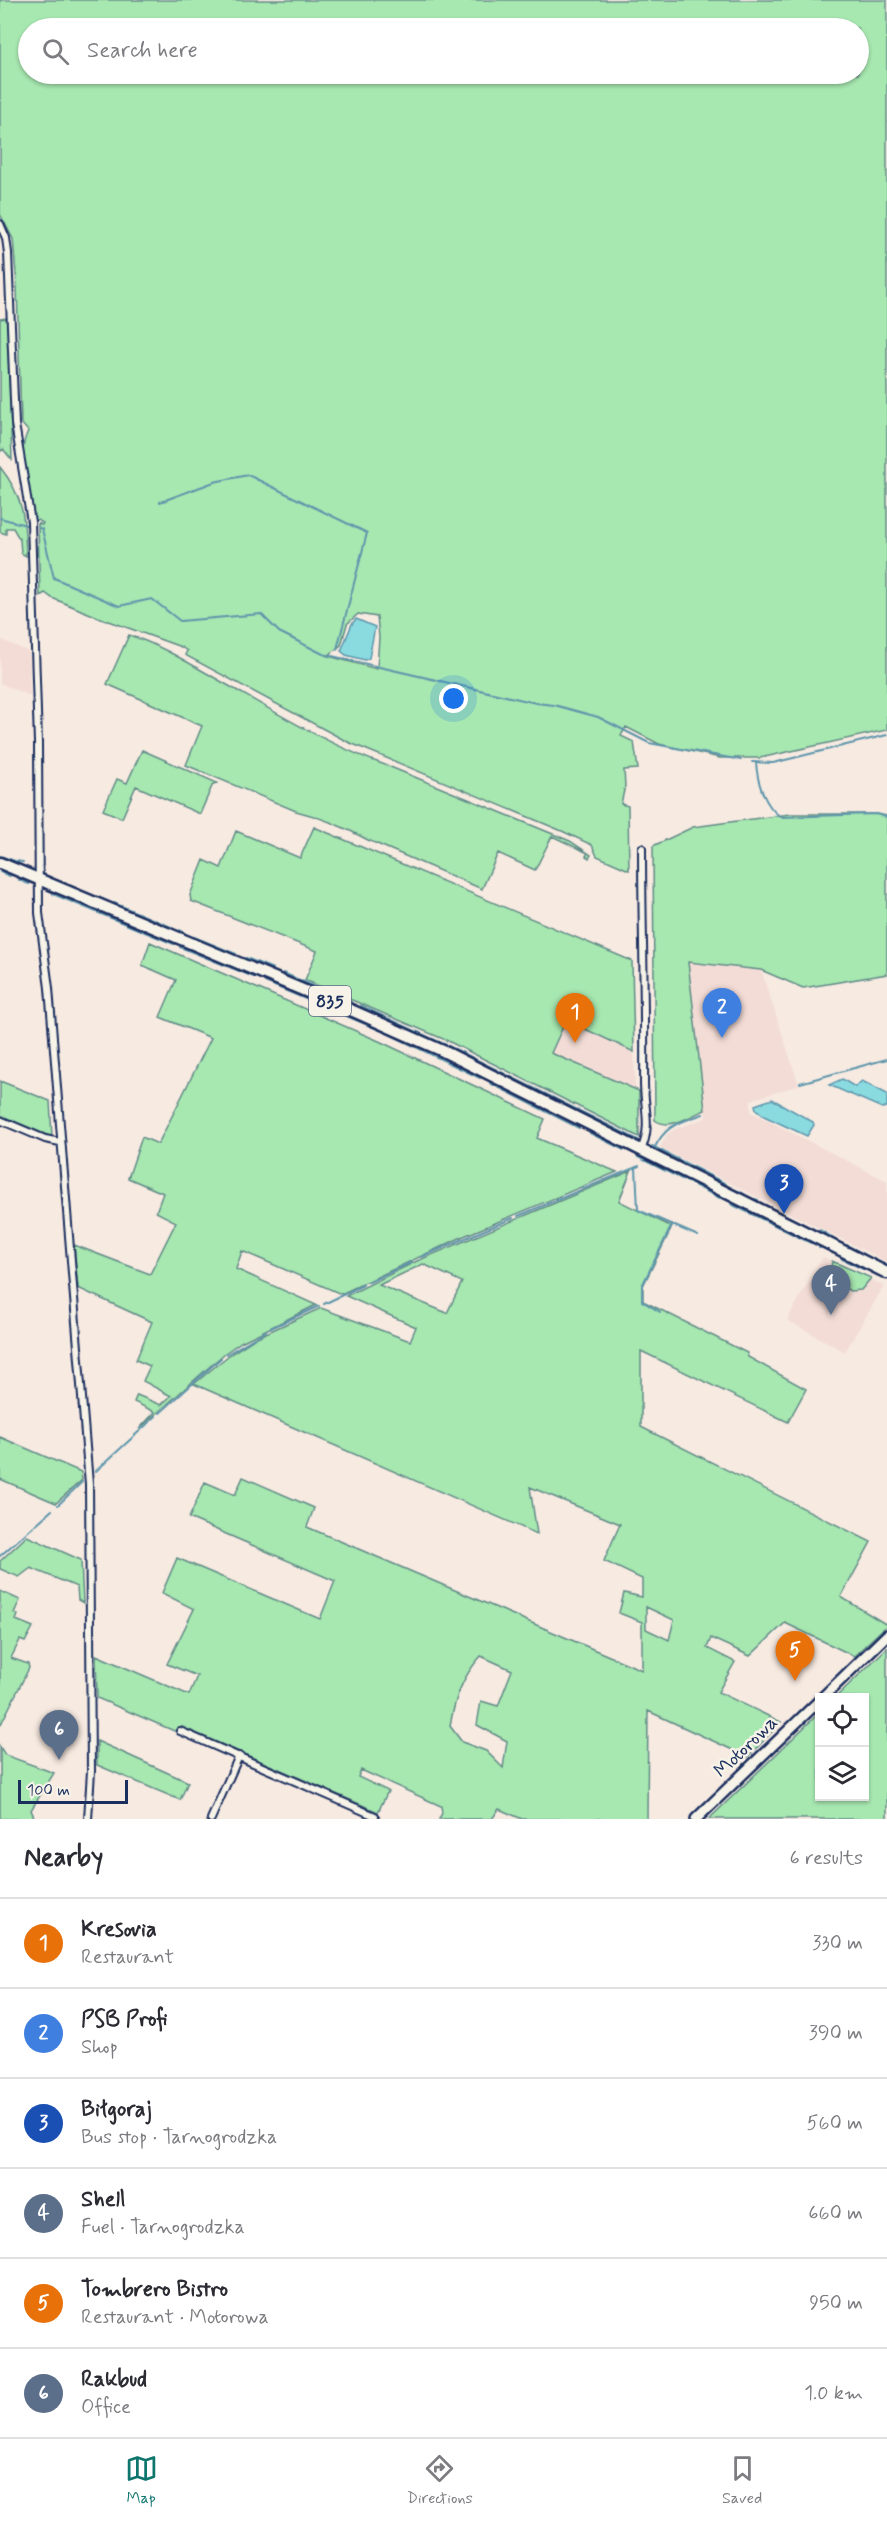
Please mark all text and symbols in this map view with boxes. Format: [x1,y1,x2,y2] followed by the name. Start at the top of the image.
[18,18,869,84] search box
[39,35,72,68] icon: search
[87,37,198,65] text: Search here
[439,684,468,713] your location
[309,986,351,1016] road number: 835
[702,988,742,1038] pin: 2
[556,994,594,1043] pin: 1
[764,1164,804,1214] pin: 3
[812,1266,850,1315] pin: 4
[776,1632,814,1681] pin: 5
[815,1693,869,1801] map controls
[815,1693,869,1747] button: locate
[40,1710,78,1760] pin: 6
[708,1710,784,1784] street label: Motorowa
[815,1747,869,1801] button: layers
[18,1777,128,1804] scale bar
[27,1780,70,1801] text: 100 m
[24,1841,103,1875] text: Nearby
[790,1845,863,1872] text: 6 results
[81,1916,157,1944] text: Kresovia
[39,1930,48,1957] text: 1
[812,1930,863,1957] text: 330 m
[81,1944,174,1971] text: Restaurant
[81,2006,167,2034] text: PSB Profi
[39,2020,48,2047] text: 2
[809,2020,863,2047] text: 390 m
[81,2034,118,2061] text: Shop
[81,2096,152,2124] text: Biłgoraj
[39,2110,48,2137] text: 3
[807,2110,863,2137] text: 560 m
[81,2124,277,2151] text: Bus stop · Tarnogrodzka
[81,2186,125,2214] text: Shell
[38,2200,49,2227] text: 4
[808,2200,863,2227] text: 660 m
[81,2214,245,2241] text: Fuel · Tarnogrodzka
[81,2276,228,2304] text: Tombrero Bistro
[38,2290,50,2317] text: 5
[809,2290,863,2317] text: 950 m
[81,2304,269,2331] text: Restaurant · Motorowa
[81,2366,147,2394] text: Rakbud
[38,2380,49,2407] text: 6
[804,2380,863,2407] text: 1.0 km
[81,2394,131,2421] text: Office
[125,2452,158,2509] tab: Map
[407,2452,473,2509] tab: Directions
[722,2452,762,2509] tab: Saved

